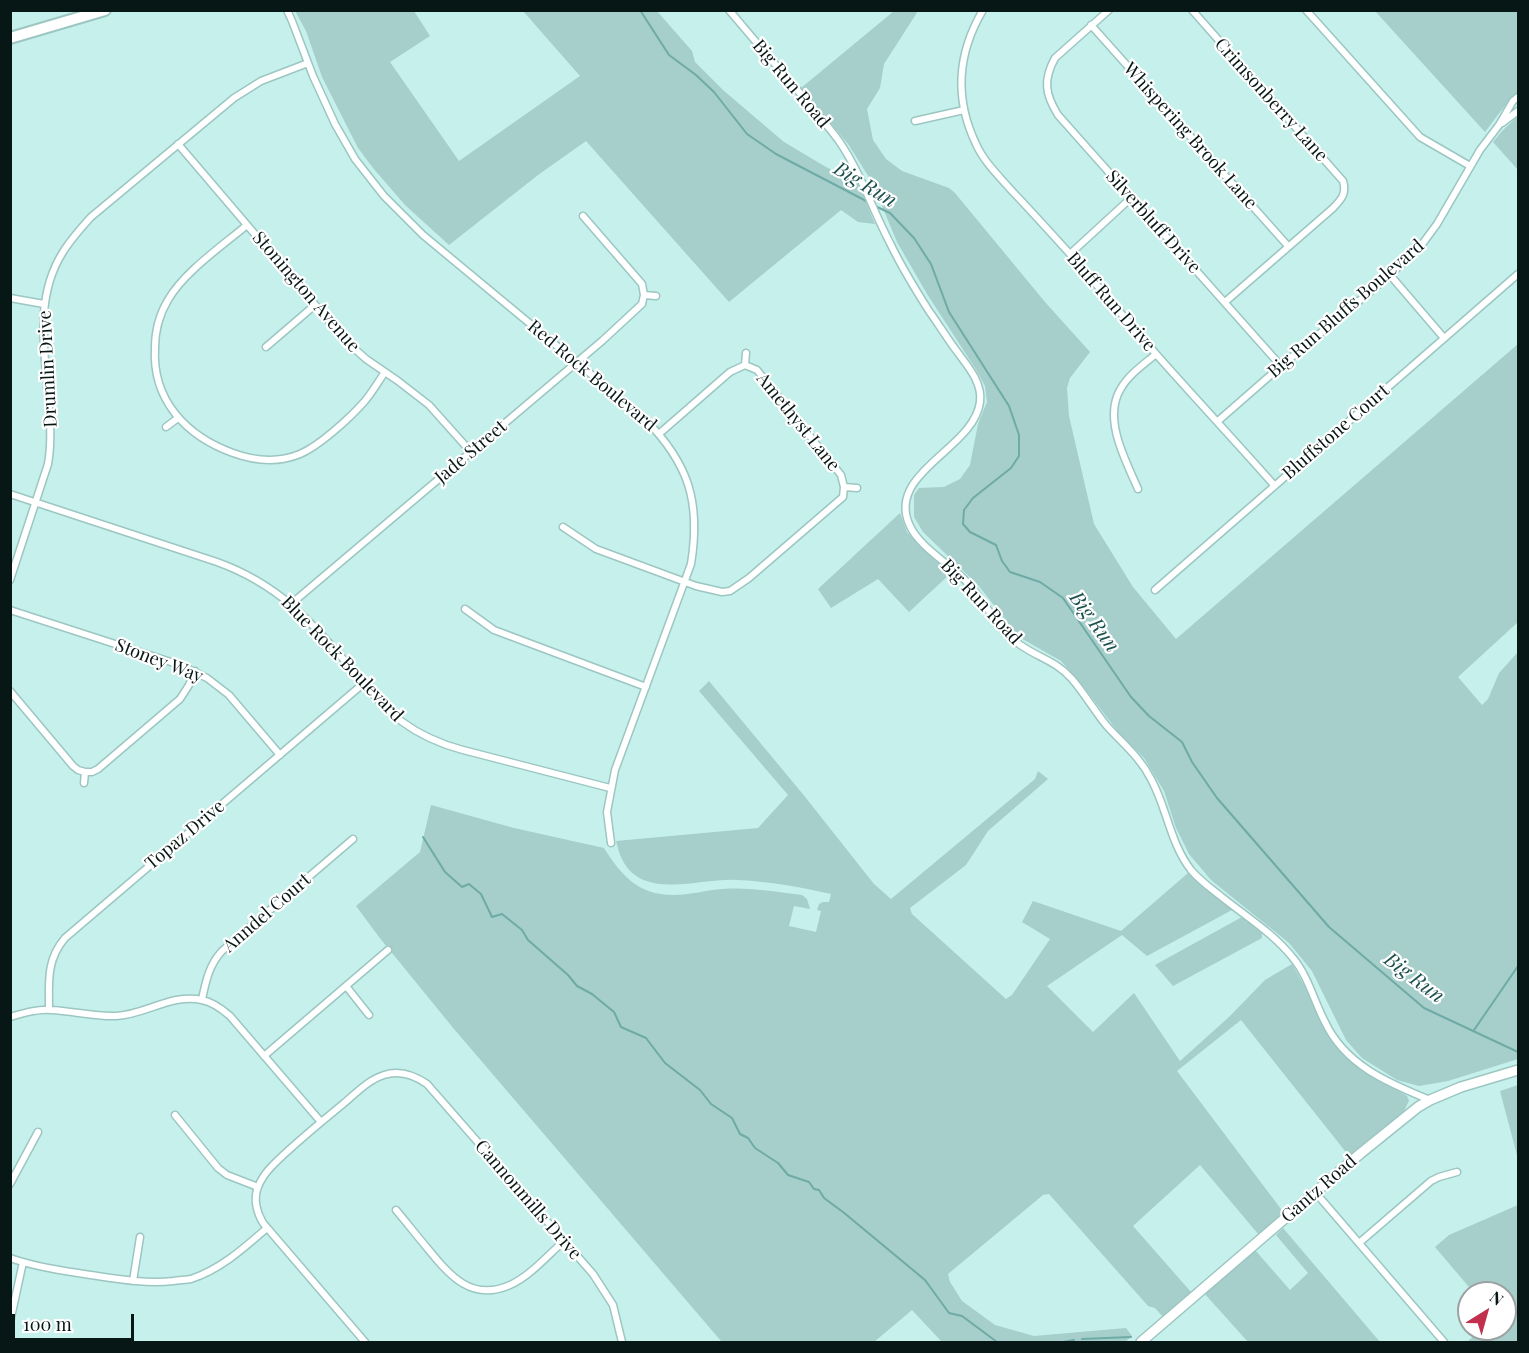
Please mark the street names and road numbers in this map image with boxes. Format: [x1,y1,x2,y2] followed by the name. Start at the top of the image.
[1210,34,1332,166] street label: Crimsonberry Lane
[748,35,834,133] street label: Big Run Road
[1119,58,1261,214] street label: Whispering Brook Lane
[1101,166,1205,278] street label: Silverbluff Drive
[248,227,364,357] street label: Stonington Avenue
[1263,235,1429,383] street label: Big Run Bluffs Boulevard
[1062,248,1160,356] street label: Bluff Run Drive
[34,310,62,428] street label: Drumlin Drive
[523,316,661,436] street label: Red Rock Boulevard
[752,368,844,476] street label: Amethyst Lane
[1278,380,1394,484] street label: Bluffstone Court
[431,416,511,488] street label: Jade Street
[936,555,1026,649] street label: Big Run Road
[277,592,407,726] street label: Blue Rock Boulevard
[112,634,206,688] street label: Stoney Way
[141,796,229,874] street label: Topaz Drive
[219,869,315,957] street label: Anndel Court
[470,1136,586,1264] street label: Cannonmills Drive
[1277,1150,1361,1228] street label: Gantz Road

